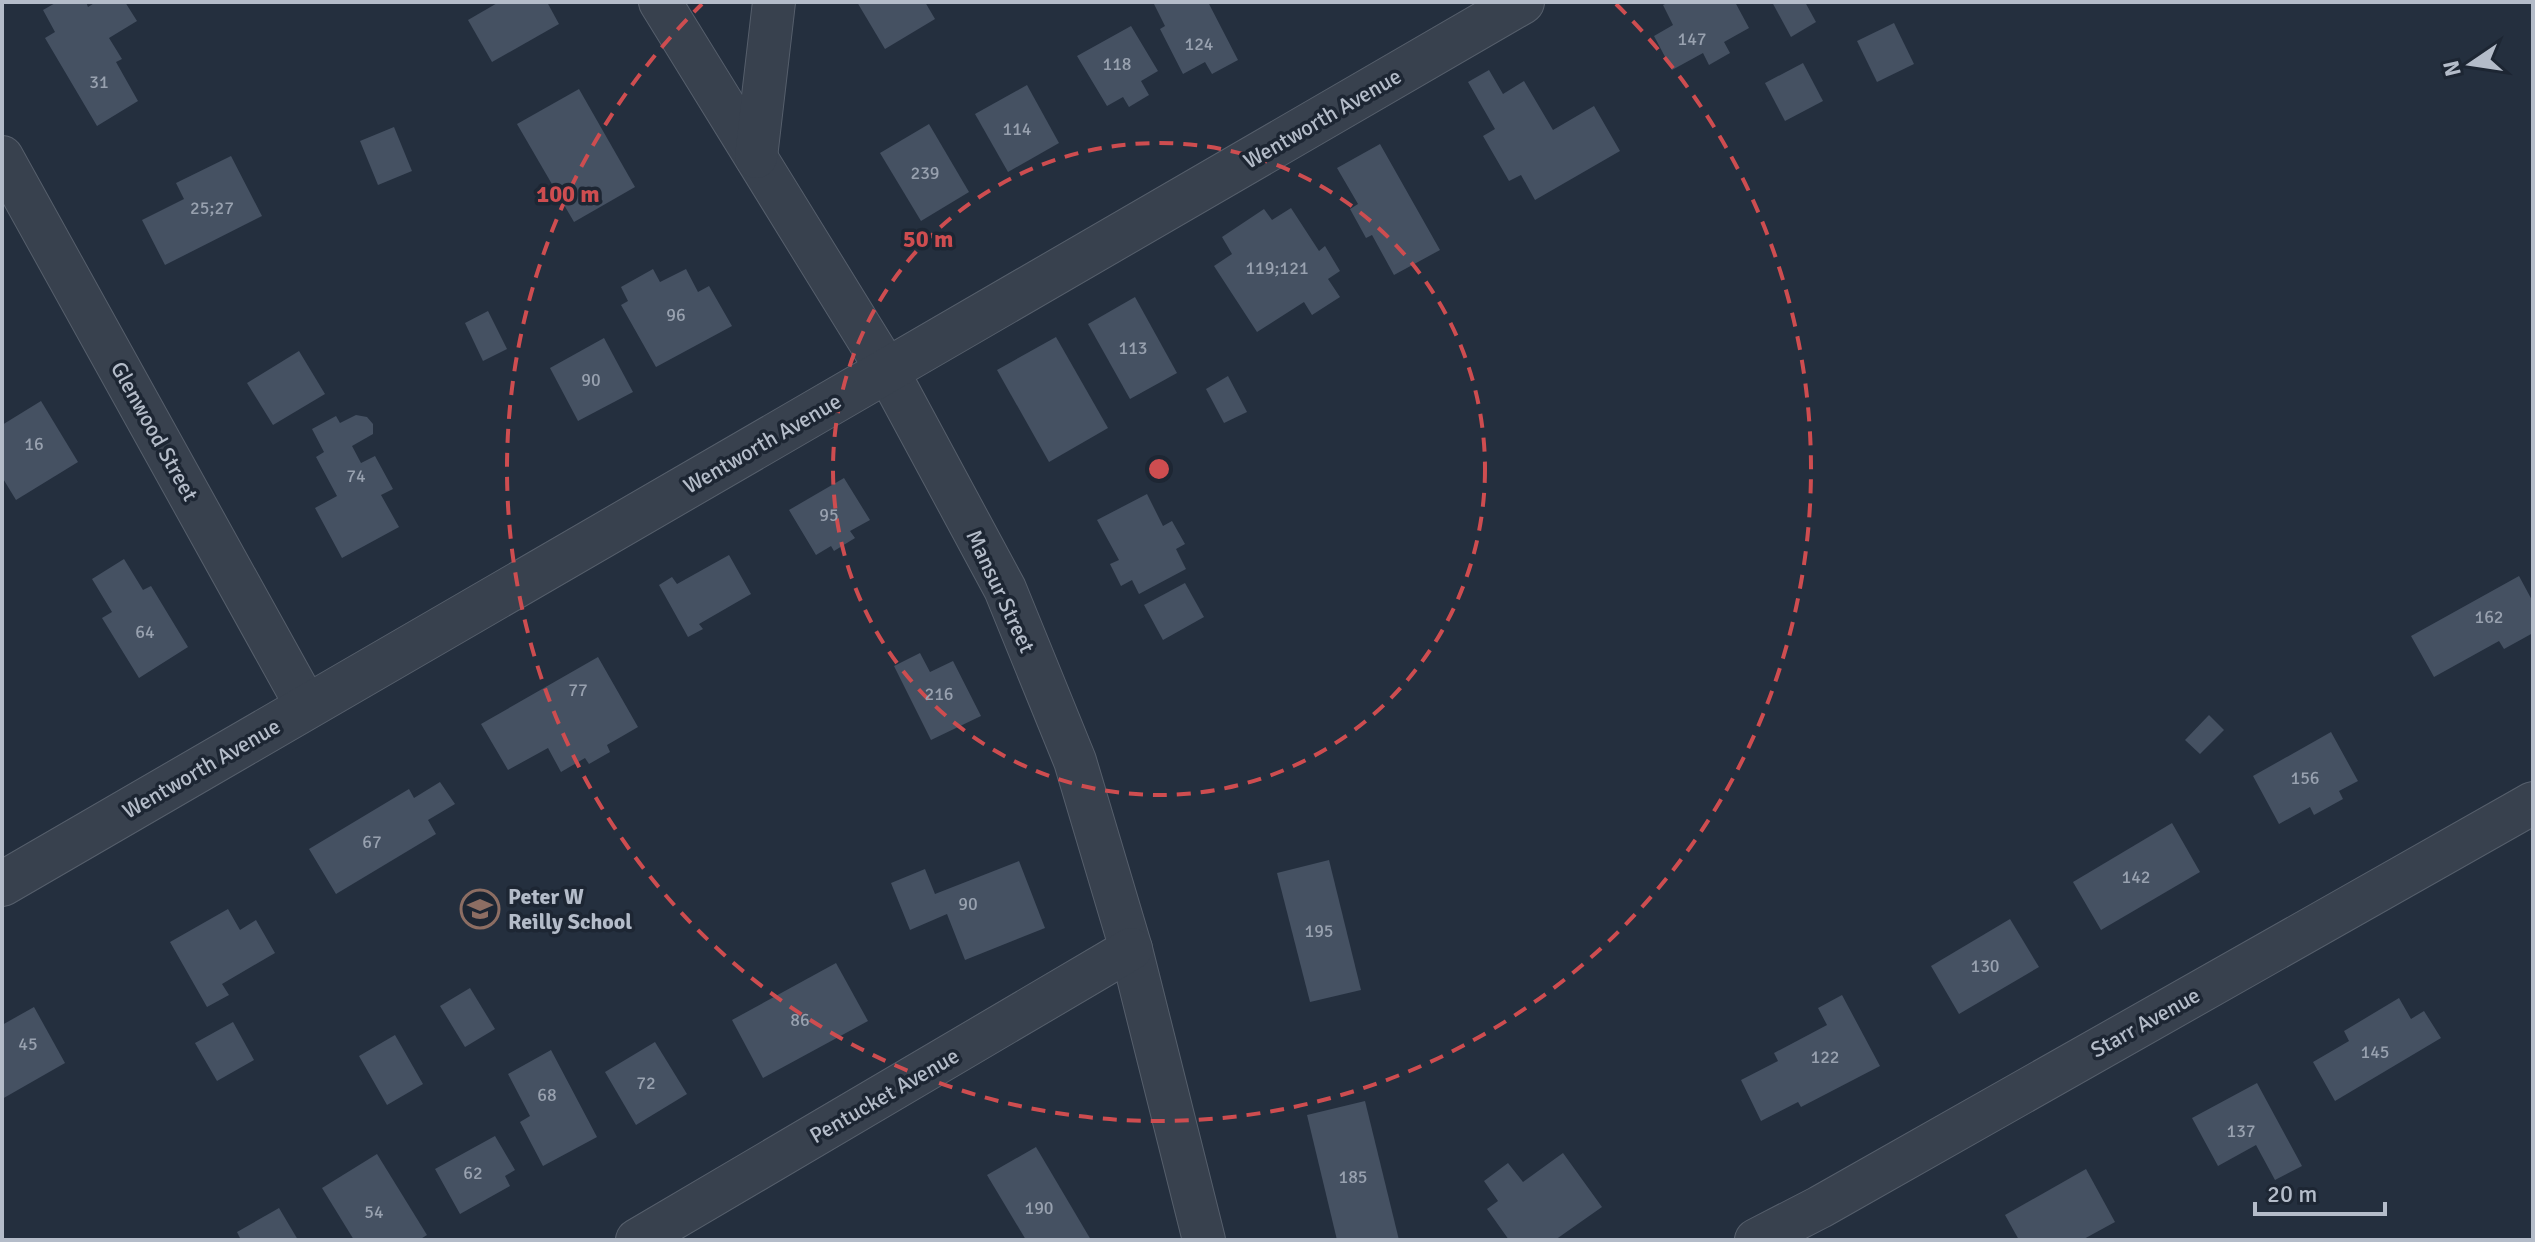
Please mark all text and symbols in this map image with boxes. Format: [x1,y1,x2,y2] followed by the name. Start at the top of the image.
[2431,24,2511,104] north arrow
[1677,28,1707,50] house number: 147
[1184,33,1214,55] house number: 124
[1102,53,1132,75] house number: 118
[2437,58,2467,79] text: N
[1239,62,1406,175] street label: Wentworth Avenue
[89,71,109,93] house number: 31
[1002,118,1032,140] house number: 114
[910,162,940,184] house number: 239
[536,179,600,209] text: 100 m
[190,197,234,219] house number: 25;27
[903,224,953,254] text: 50 m
[1245,257,1309,279] house number: 119;121
[666,304,686,326] house number: 96
[1118,337,1148,359] house number: 113
[105,357,204,506] street label: Glenwood Street
[581,369,601,391] house number: 90
[679,387,846,500] street label: Wentworth Avenue
[24,433,44,455] house number: 16
[1145,455,1173,483] centre of rings
[346,465,366,487] house number: 74
[819,504,839,526] house number: 95
[960,525,1041,657] street label: Mansur Street
[2474,606,2504,628] house number: 162
[135,621,155,643] house number: 64
[568,679,588,701] house number: 77
[924,683,954,705] house number: 216
[118,712,285,825] street label: Wentworth Avenue
[2290,767,2320,789] house number: 156
[362,831,382,853] house number: 67
[2121,866,2151,888] house number: 142
[508,883,632,935] place label: Peter W Reilly School
[459,888,501,930] school or university icon: Peter W Reilly School
[958,893,978,915] house number: 90
[1304,920,1334,942] house number: 195
[1970,955,2000,977] house number: 130
[2086,981,2205,1064] street label: Starr Avenue
[790,1009,810,1031] house number: 86
[18,1033,38,1055] house number: 45
[2360,1041,2390,1063] house number: 145
[805,1042,964,1149] street label: Pentucket Avenue
[1810,1046,1840,1068] house number: 122
[636,1072,656,1094] house number: 72
[537,1084,557,1106] house number: 68
[2226,1120,2256,1142] house number: 137
[463,1162,483,1184] house number: 62
[1338,1166,1368,1188] house number: 185
[2255,1166,2385,1216] scale bar
[2267,1179,2317,1209] text: 20 m
[1024,1197,1054,1219] house number: 190
[364,1201,384,1223] house number: 54

